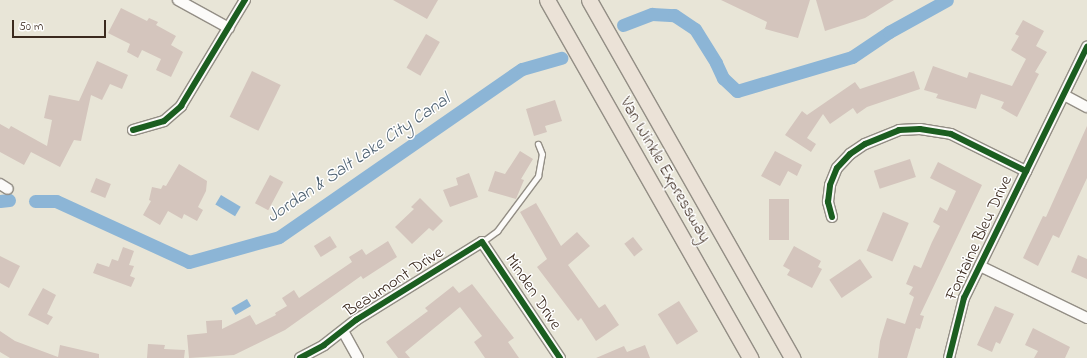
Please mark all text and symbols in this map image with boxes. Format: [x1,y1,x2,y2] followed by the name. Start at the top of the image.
[14,12,108,38] scale bar
[19,18,43,36] text: 50 m
[263,90,455,228] water label: Jordan & Salt Lake City Canal
[615,94,715,246] street label: Van Winkle Expressway
[941,172,1017,304] street label: Fontaine Bleu Drive
[341,242,447,322] street label: Beaumont Drive
[500,250,566,334] street label: Minden Drive

